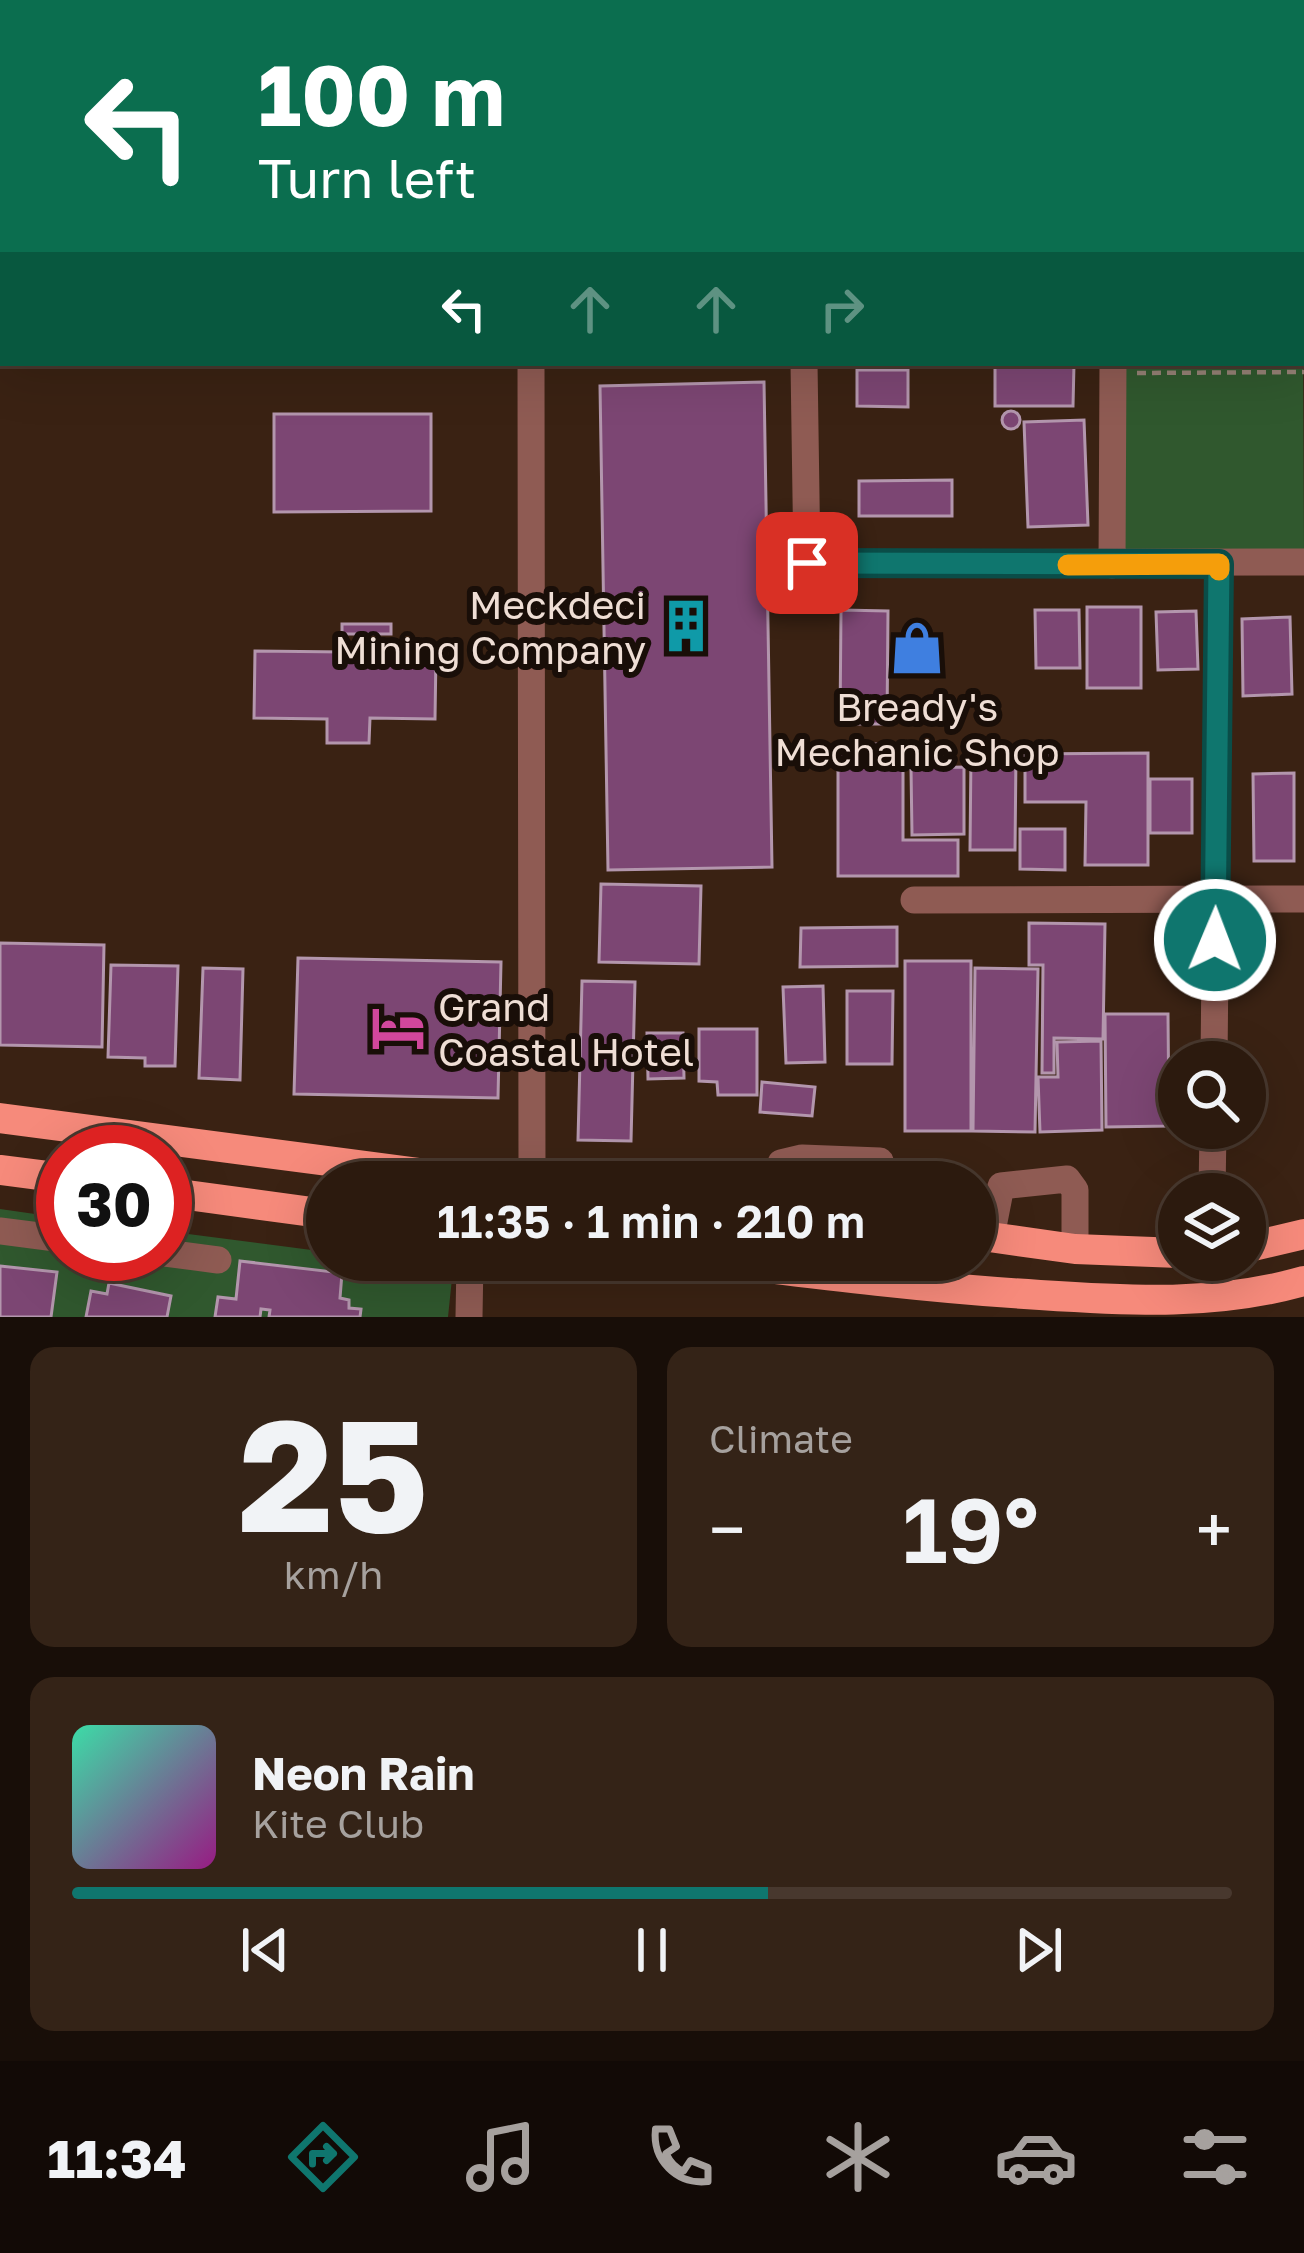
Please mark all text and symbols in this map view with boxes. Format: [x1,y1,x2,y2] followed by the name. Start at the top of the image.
[258,44,505,144] text: 100 m
[60,48,216,204] icon: left
[258,145,476,210] text: Turn left
[431,276,497,342] icon: left
[557,276,623,342] icon: ahead
[683,276,749,342] icon: ahead
[809,276,875,342] icon: right
[756,512,858,614] pin
[774,530,840,596] icon: arrive
[334,581,646,673] place label: Meckdeci Mining Company
[657,597,715,655] building icon: Meckdeci Mining Company
[888,619,946,677] shop icon: Bready's Mechanic Shop
[774,683,1060,775] place label: Bready's Mechanic Shop
[1152,877,1278,1003] position arrow
[438,983,694,1075] place label: Grand Coastal Hotel
[369,999,427,1057] hotel icon: Grand Coastal Hotel
[1158,1041,1266,1281] map controls
[1158,1041,1266,1149] button: search
[36,1125,192,1281] speed limit sign: 30
[1158,1173,1266,1281] button: layers
[437,1194,865,1248] text: 11:35 · 1 min · 210 m
[238,1379,429,1566] text: 25
[709,1415,853,1462] text: Climate
[902,1475,1039,1583] text: 19°
[709,1489,745,1569] text: −
[1196,1489,1232,1569] text: +
[284,1551,383,1598] text: km/h
[252,1746,475,1800] text: Neon Rain
[252,1800,424,1847] text: Kite Club
[232,1917,298,1983] icon: previous
[619,1917,685,1983] icon: pause
[1006,1917,1072,1983] icon: next
[281,2115,365,2199] icon: directions
[459,2115,543,2199] icon: music
[638,2115,722,2199] icon: phone
[816,2115,900,2199] icon: climate
[994,2115,1078,2199] icon: car
[1173,2115,1257,2199] icon: filters
[47,2125,187,2190] text: 11:34

